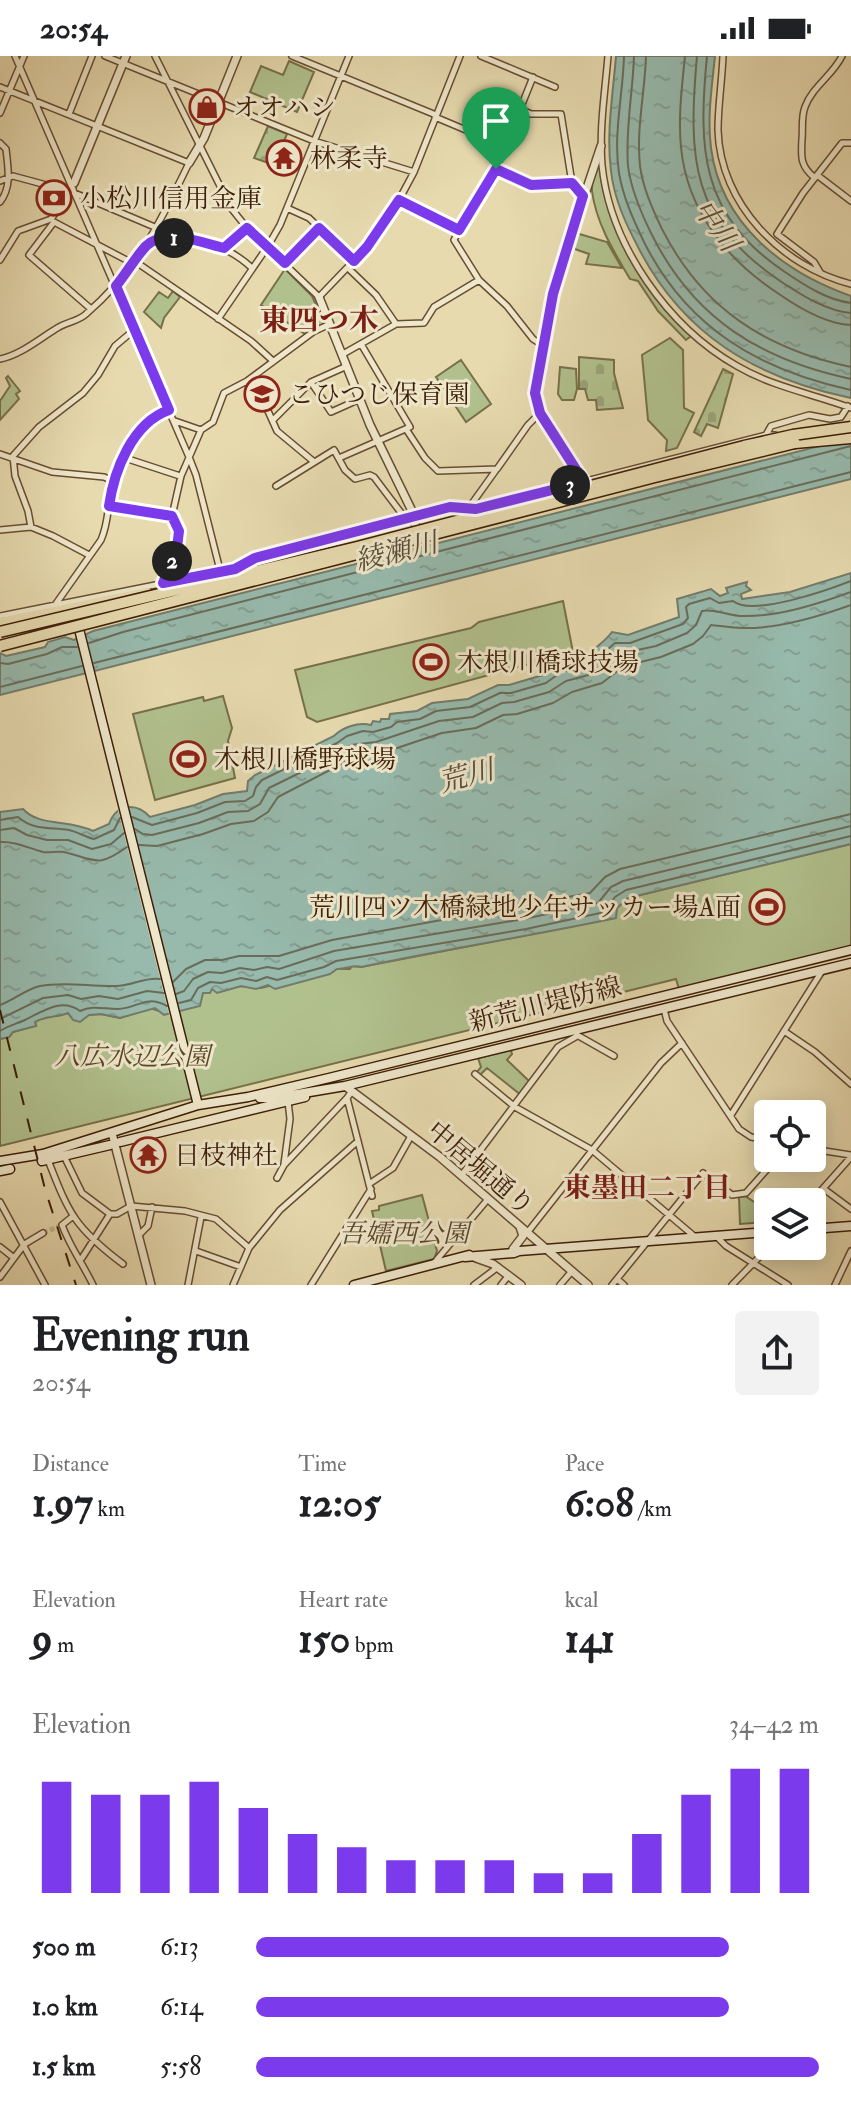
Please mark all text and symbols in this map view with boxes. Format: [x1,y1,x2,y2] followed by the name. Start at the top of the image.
[40,10,107,47] text: 20:54
[462,87,530,169] pin
[188,88,226,126] shop icon: オオハシ
[233,92,336,124] place label: オオハシ
[474,99,518,143] icon: arrive
[265,139,303,177] temple icon: 林柔寺
[310,143,388,175] place label: 林柔寺
[35,179,73,217] bank icon: 小松川信用金庫
[80,183,262,215] place label: 小松川信用金庫
[685,193,748,261] water label: 中川
[154,218,194,258] pin: 1
[170,224,178,252] text: 1
[259,302,379,339] district label: 東四つ木
[243,375,281,413] school or university icon: こひつじ保育園
[288,379,470,411] place label: こひつじ保育園
[550,465,590,505] pin: 3
[566,471,574,499] text: 3
[351,525,444,580] water label: 綾瀬川
[152,541,192,581] pin: 2
[166,547,178,575] text: 2
[412,643,450,681] sports icon: 木根川橋球技場
[457,647,639,679] place label: 木根川橋球技場
[169,740,207,778] sports icon: 木根川橋野球場
[214,744,396,776] place label: 木根川橋野球場
[435,752,501,801] water label: 荒川
[748,888,786,926] sports icon: 荒川四ツ木橋緑地少年サッカー場A面
[309,892,741,924] place label: 荒川四ツ木橋緑地少年サッカー場A面
[466,971,625,1039] street label: 新荒川堤防線
[54,1041,214,1073] park label: 八広水辺公園
[754,1100,826,1260] map controls
[754,1100,826,1172] button: locate
[420,1115,540,1223] street label: 中居堀通り
[129,1136,167,1174] temple icon: 日枝神社
[174,1140,278,1172] place label: 日枝神社
[563,1171,731,1206] district label: 東墨田二丁目
[754,1188,826,1260] button: layers
[339,1218,473,1250] park label: 吾嬬西公園
[32,1309,250,1364] text: Evening run
[735,1311,819,1395] button: share
[32,1367,90,1399] text: 20:54
[32,1450,109,1478] text: Distance
[298,1450,346,1478] text: Time
[565,1450,604,1478] text: Pace
[32,1478,93,1529] text: 1.97
[298,1478,381,1529] text: 12:05
[565,1478,634,1529] text: 6:08
[93,1495,125,1523] text: km
[634,1495,672,1523] text: /km
[32,1586,116,1614] text: Elevation
[298,1586,388,1614] text: Heart rate
[565,1586,598,1614] text: kcal
[32,1614,53,1665] text: 9
[298,1614,350,1665] text: 150
[565,1614,615,1665] text: 141
[53,1631,74,1659] text: m
[350,1631,394,1659] text: bpm
[32,1709,131,1741] text: Elevation
[729,1709,819,1741] text: 34–42 m
[32,1931,96,1963] text: 500 m
[160,1931,199,1963] text: 6:13
[32,1991,98,2023] text: 1.0 km
[160,1991,203,2023] text: 6:14
[32,2051,95,2083] text: 1.5 km
[160,2051,202,2083] text: 5:58

